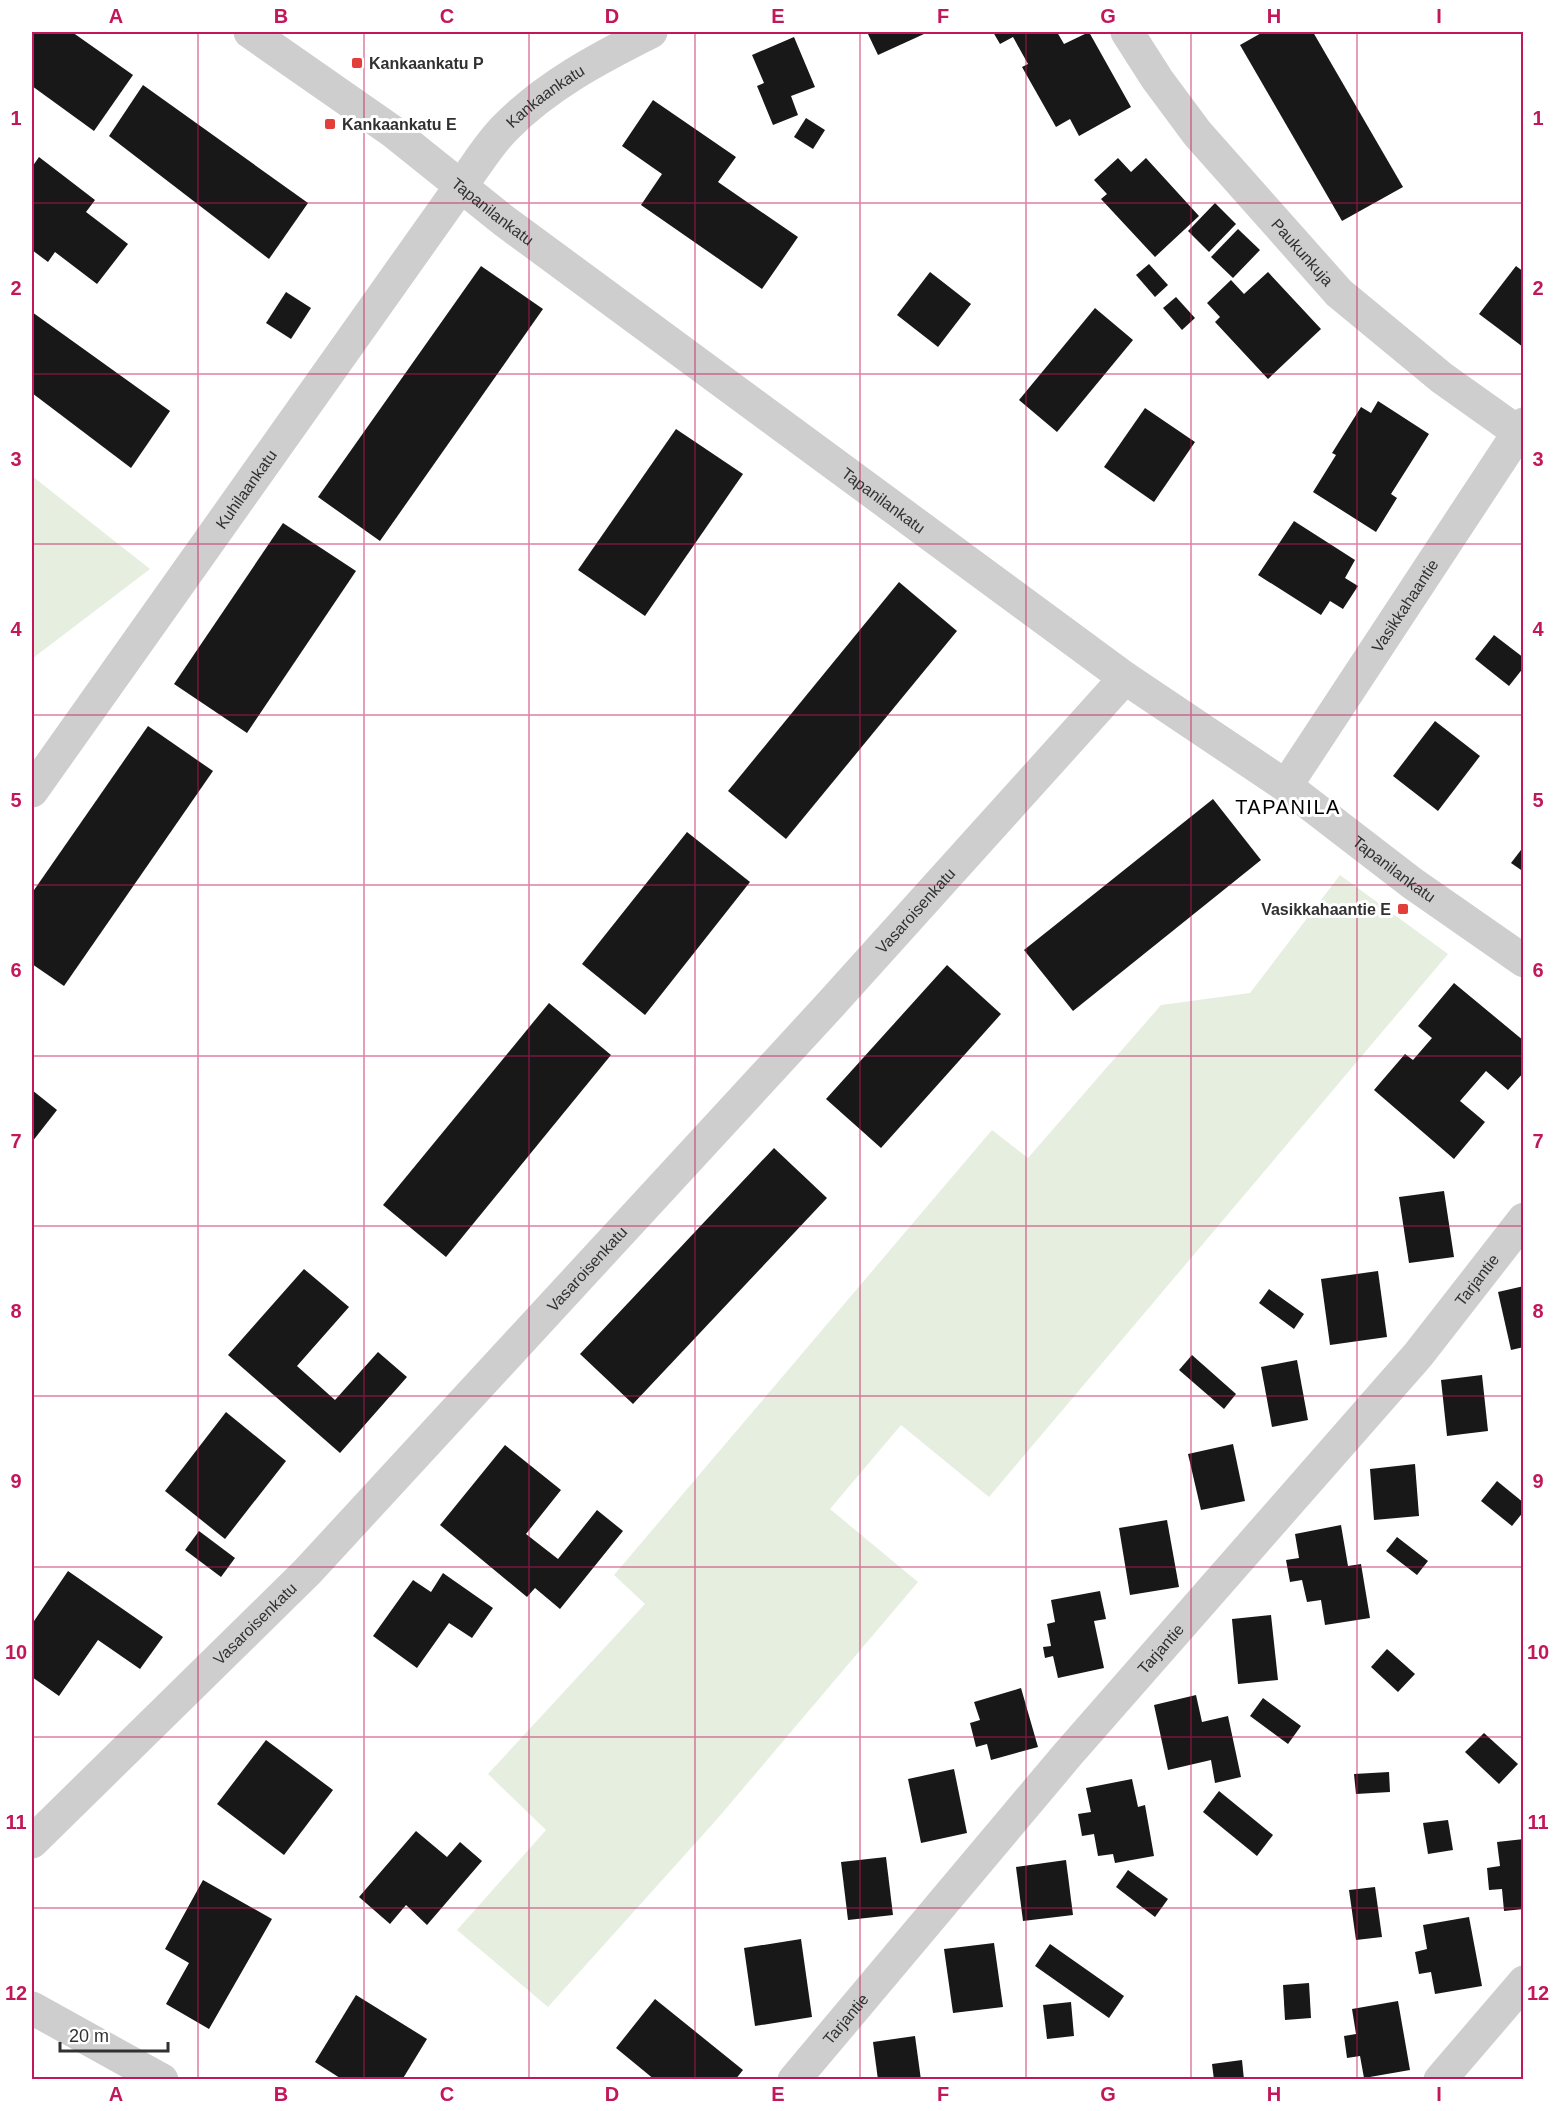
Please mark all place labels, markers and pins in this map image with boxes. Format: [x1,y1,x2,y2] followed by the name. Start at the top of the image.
[369,55,484,72] place label: Kankaankatu P
[350,56,364,70] marker: Kankaankatu P
[342,116,457,133] place label: Kankaankatu E
[323,117,337,131] marker: Kankaankatu E
[1261,901,1391,918] place label: Vasikkahaantie E
[1396,902,1410,916] marker: Vasikkahaantie E

